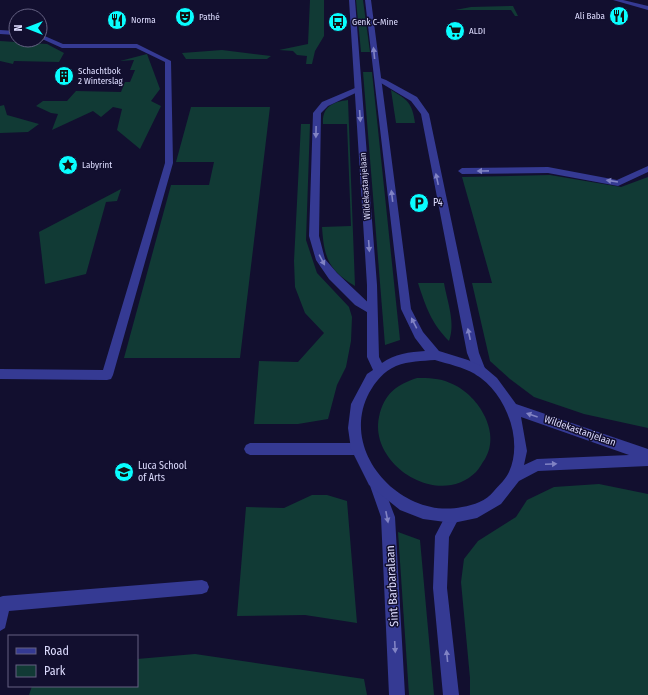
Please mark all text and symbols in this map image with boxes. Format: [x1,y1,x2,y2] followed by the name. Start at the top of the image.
[608,5,630,27] restaurant icon: Ali Baba
[174,6,196,28] theatre icon: Pathé
[8,8,48,48] north arrow
[106,9,128,31] restaurant icon: Norma
[327,11,349,33] bus stop icon: Genk C-Mine
[575,11,606,21] place label: Ali Baba
[199,12,220,22] place label: Pathé
[131,15,156,25] place label: Norma
[352,17,398,27] place label: Genk C-Mine
[444,20,466,42] supermarket icon: ALDI
[12,25,25,31] text: N
[469,26,485,36] place label: ALDI
[371,47,378,59] one-way arrow
[53,65,75,87] building icon: Schachtbok 2 Winterslag
[78,66,124,86] place label: Schachtbok 2 Winterslag
[357,110,364,122] one-way arrow
[313,126,320,138] one-way arrow
[358,152,372,220] street label: Wildekastanjelaan
[57,154,79,176] place icon: Labyrint
[82,160,112,170] place label: Labyrint
[476,168,489,174] one-way arrow
[434,173,440,185] one-way arrow
[606,178,618,184] one-way arrow
[389,190,395,202] one-way arrow
[408,192,430,214] parking icon: P4
[433,197,443,209] place label: P4
[365,240,372,252] one-way arrow
[319,254,326,266] one-way arrow
[410,317,417,329] one-way arrow
[466,328,472,340] one-way arrow
[525,412,537,418] one-way arrow
[543,413,617,449] street label: Wildekastanjelaan
[138,460,187,484] place label: Luca School of Arts
[113,461,135,483] school or university icon: Luca School of Arts
[545,461,557,468] one-way arrow
[384,511,390,523] one-way arrow
[383,545,401,627] street label: Sint Barbaralaan
[8,635,138,687] legend
[391,641,398,653] one-way arrow
[44,644,69,658] text: Road
[444,650,450,662] one-way arrow
[44,664,66,678] text: Park

